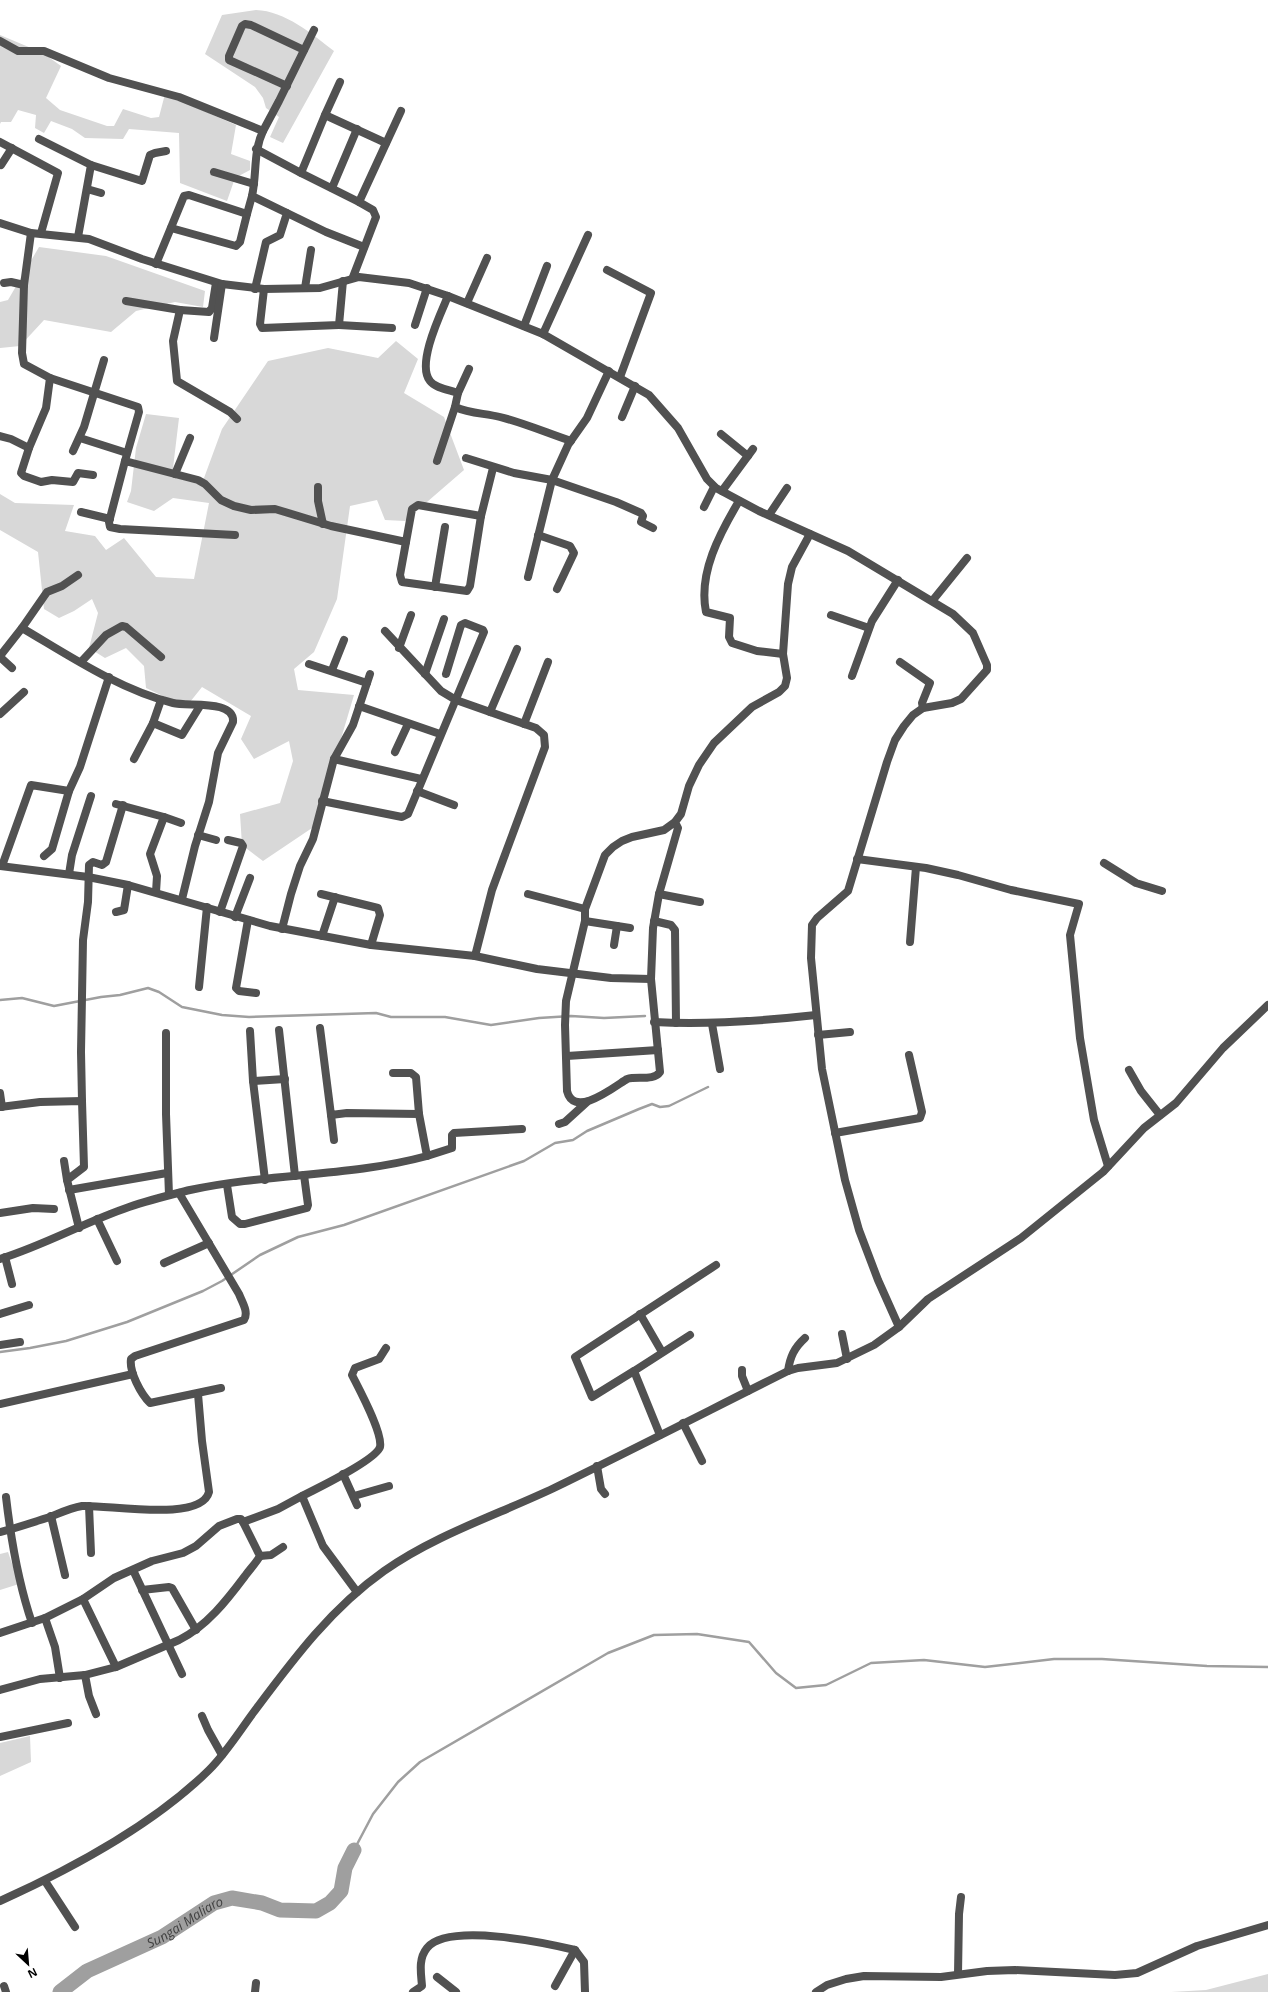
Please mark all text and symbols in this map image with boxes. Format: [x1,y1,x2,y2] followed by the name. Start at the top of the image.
[144,1892,225,1952] water label: Sungai Maliaro
[8,1944,48,1984] north arrow
[25,1965,40,1982] text: N

